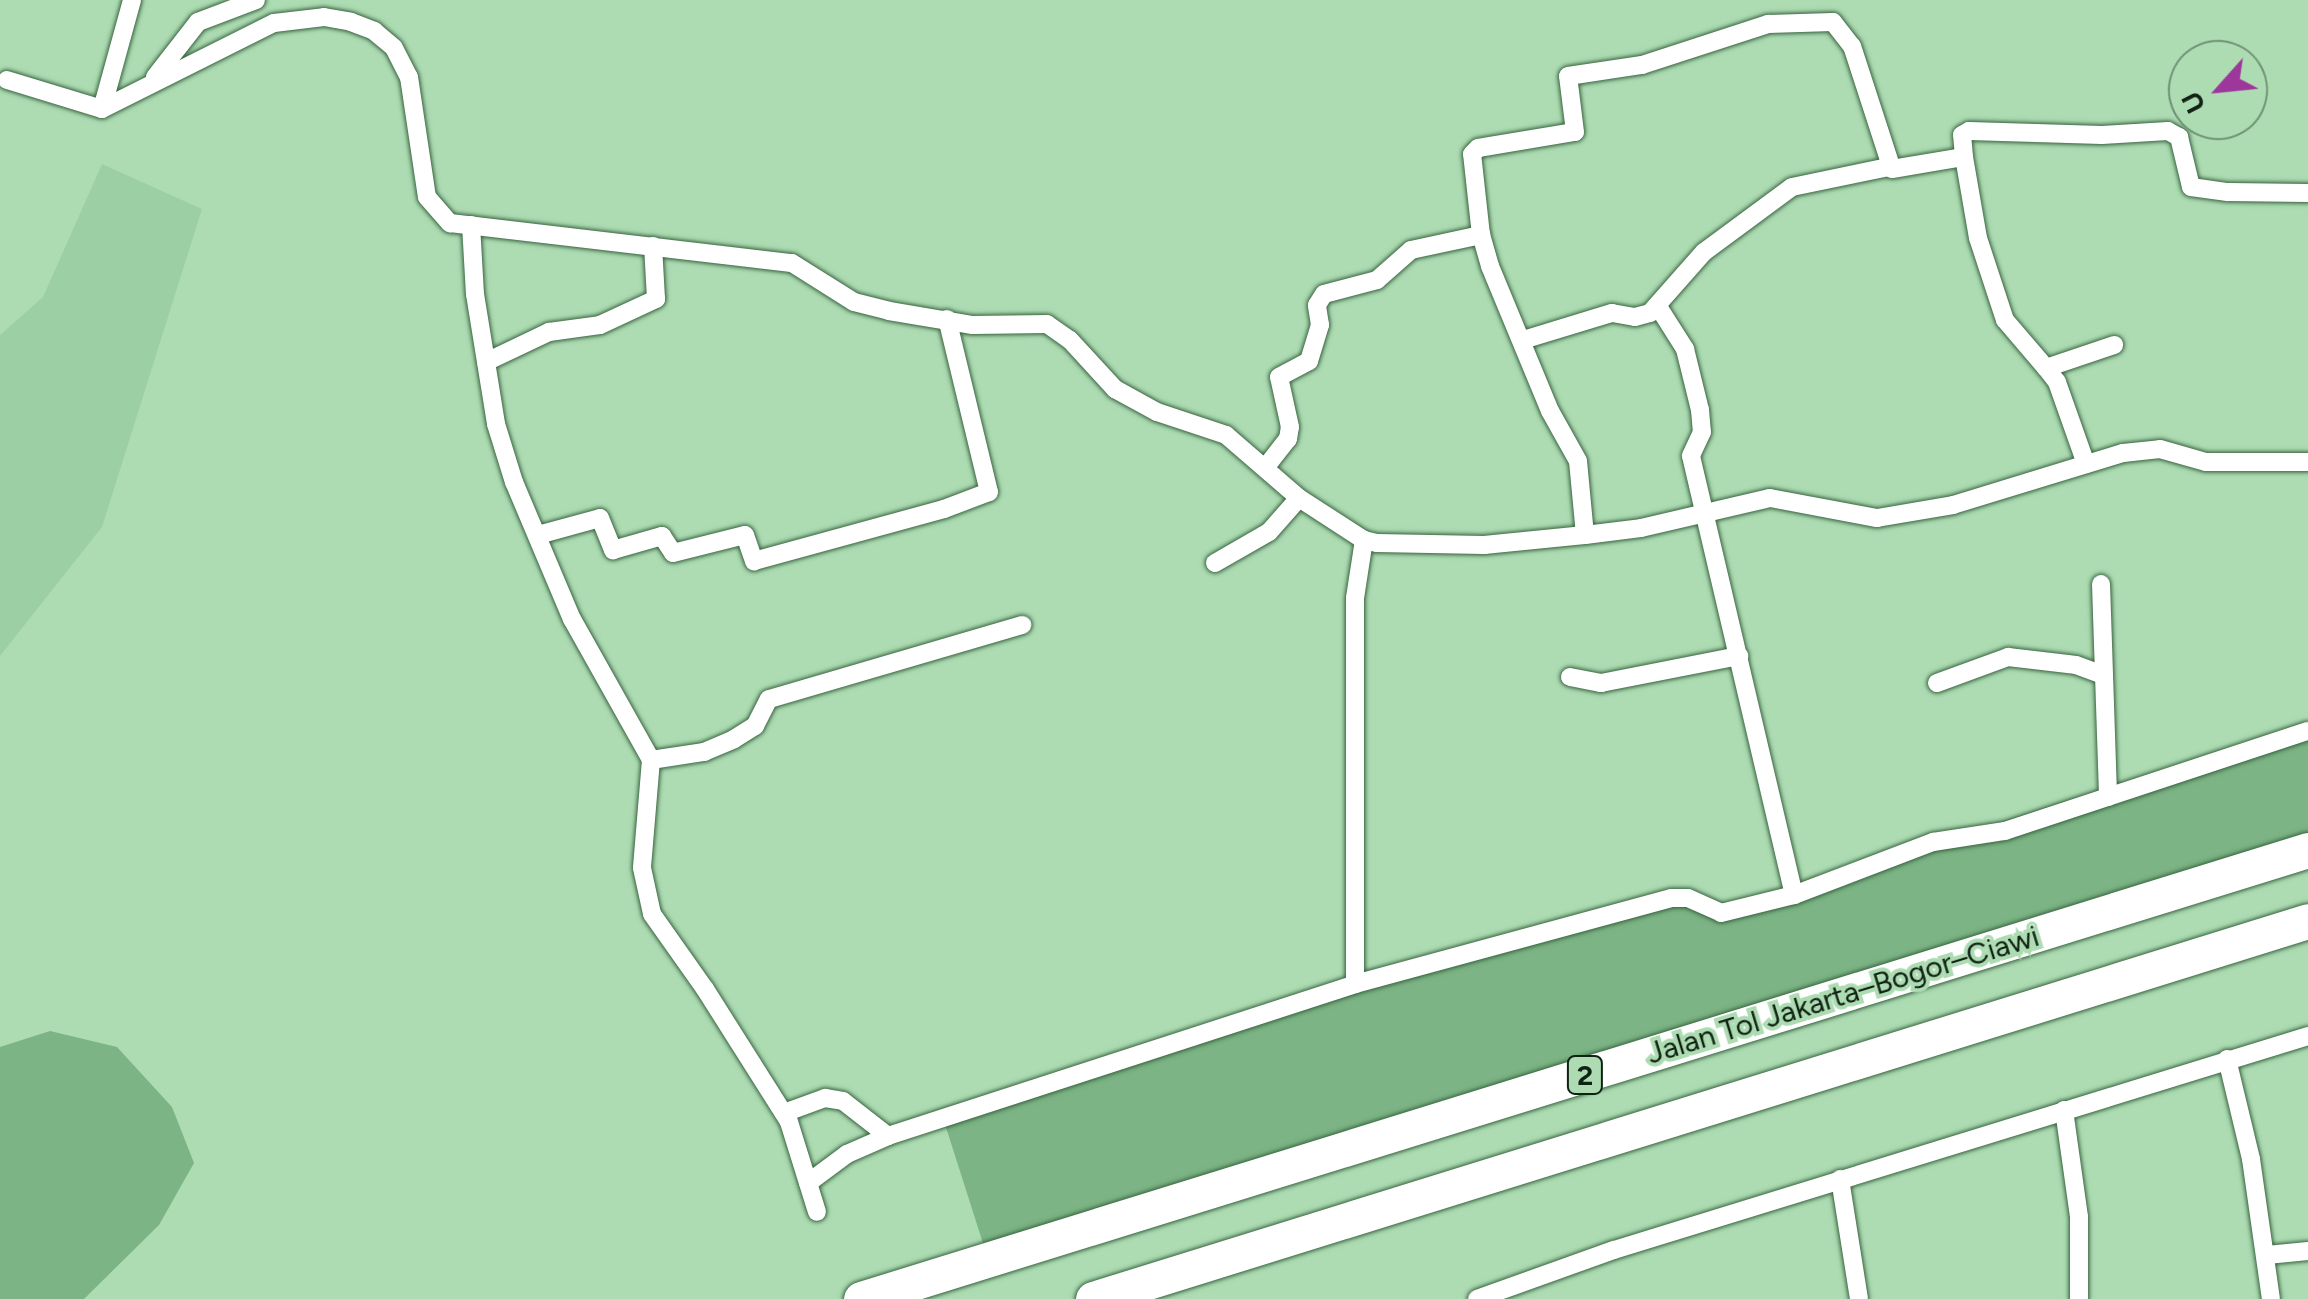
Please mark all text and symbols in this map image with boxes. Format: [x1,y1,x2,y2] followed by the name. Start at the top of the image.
[2168,40,2268,140] north arrow
[2173,86,2213,119] text: U
[1643,918,2043,1072] street label: Jalan Tol Jakarta–Bogor–Ciawi
[1565,1052,1605,1098] road number: 2

